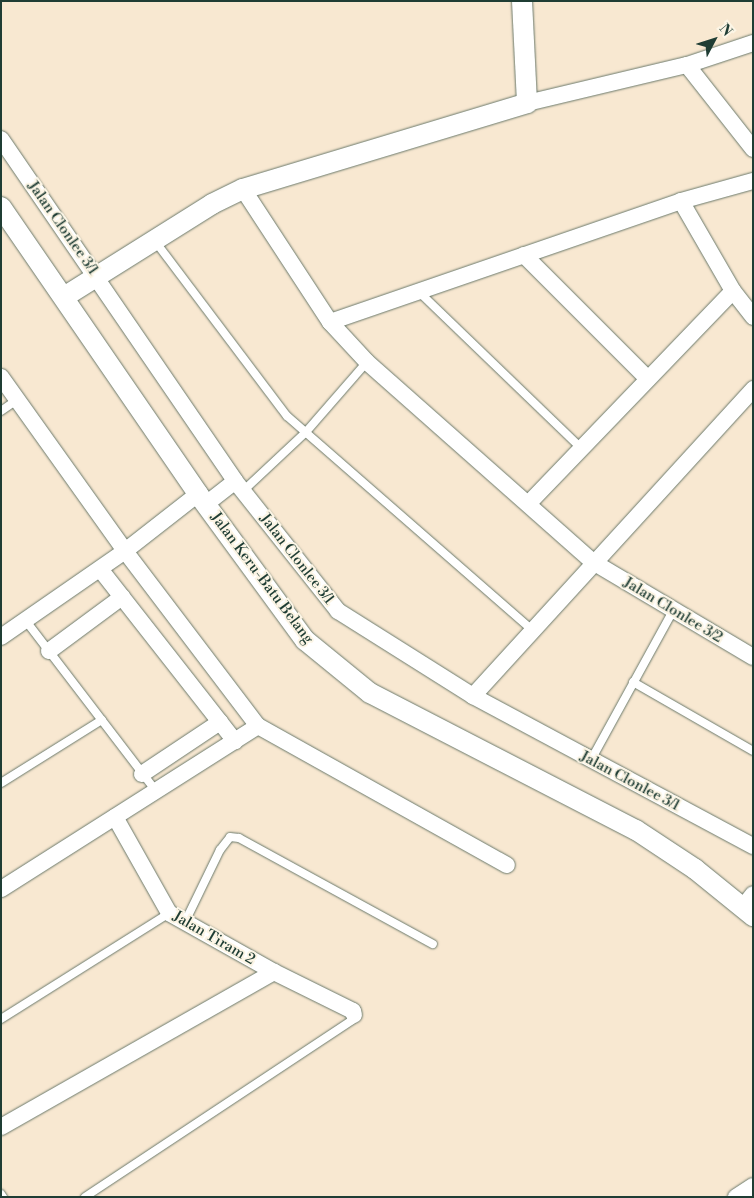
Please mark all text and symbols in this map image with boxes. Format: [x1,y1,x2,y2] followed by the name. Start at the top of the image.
[689,15,739,65] north arrow
[715,20,736,40] text: N
[24,178,102,278] street label: Jalan Clonlee 3/1
[207,509,317,647] street label: Jalan Keru-Batu Belang
[256,510,338,608] street label: Jalan Clonlee 3/1
[620,573,726,647] street label: Jalan Clonlee 3/2
[577,747,683,815] street label: Jalan Clonlee 3/1
[170,907,258,969] street label: Jalan Tiram 2

